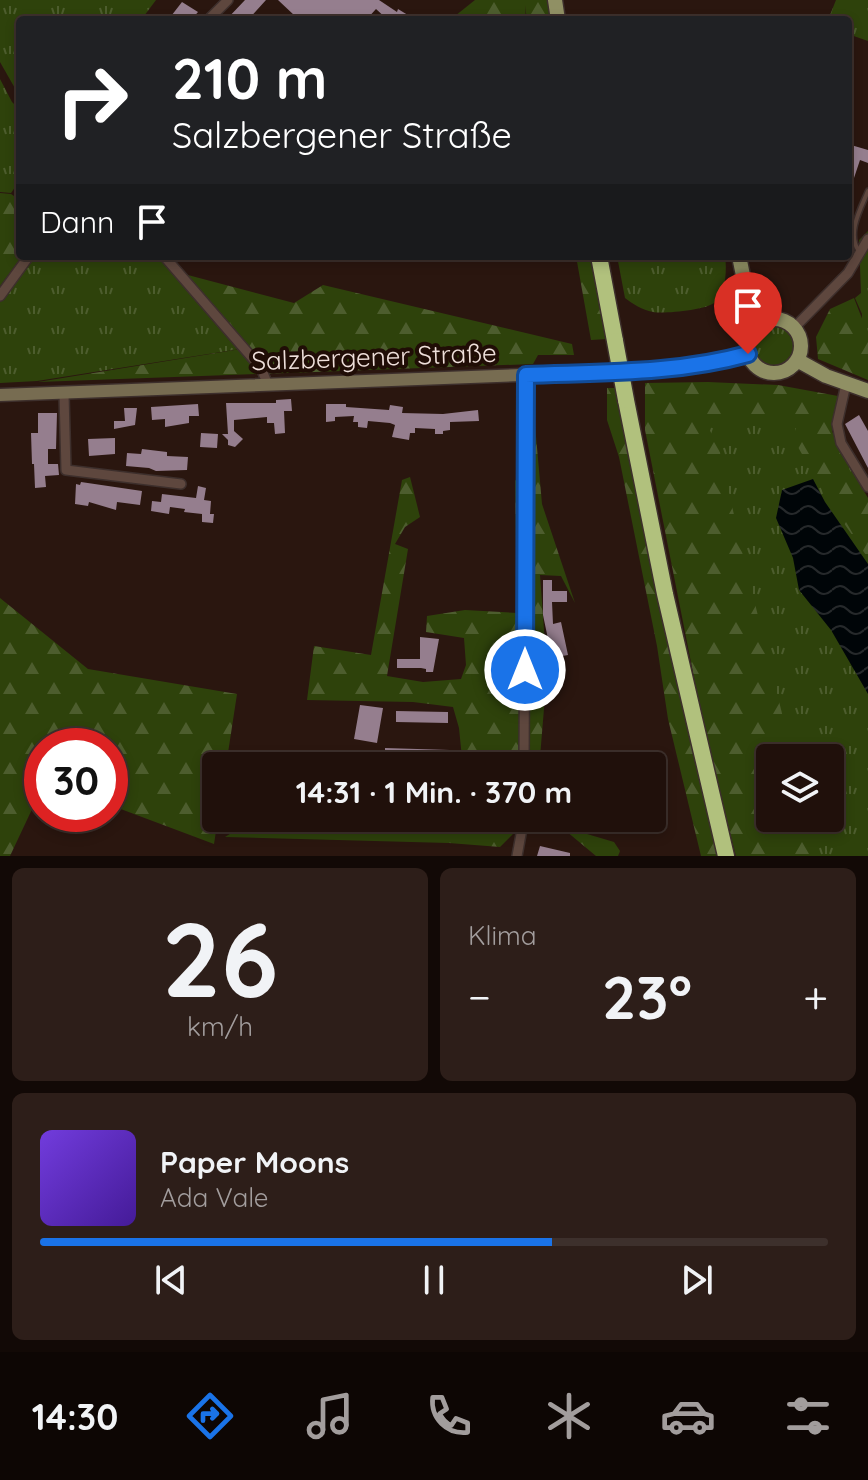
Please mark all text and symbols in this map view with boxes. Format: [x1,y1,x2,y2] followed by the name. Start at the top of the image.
[172,43,327,113] text: 210 m
[40,48,144,152] icon: right
[172,112,512,157] text: Salzbergener Straße
[130,200,174,244] icon: arrive
[40,203,114,241] text: Dann
[714,272,782,354] pin
[726,284,770,328] icon: arrive
[251,336,497,377] street label: Salzbergener Straße
[483,628,567,712] position arrow
[24,728,128,832] speed limit sign: 30
[756,744,844,832] map controls
[756,744,844,832] button: layers
[296,773,572,811] text: 14:31 · 1 Min. · 370 m
[162,893,278,1023] text: 26
[468,919,537,952] text: Klima
[602,959,692,1034] text: 23°
[468,969,491,1024] text: −
[803,969,828,1024] text: +
[187,1010,253,1043] text: km/h
[160,1143,349,1181] text: Paper Moons
[160,1181,269,1214] text: Ada Vale
[149,1258,193,1302] icon: previous
[412,1258,456,1302] icon: pause
[675,1258,719,1302] icon: next
[182,1388,238,1444] icon: directions
[302,1388,358,1444] icon: music
[421,1388,477,1444] icon: phone
[541,1388,597,1444] icon: climate
[660,1388,716,1444] icon: car
[780,1388,836,1444] icon: filters
[32,1394,118,1439] text: 14:30

